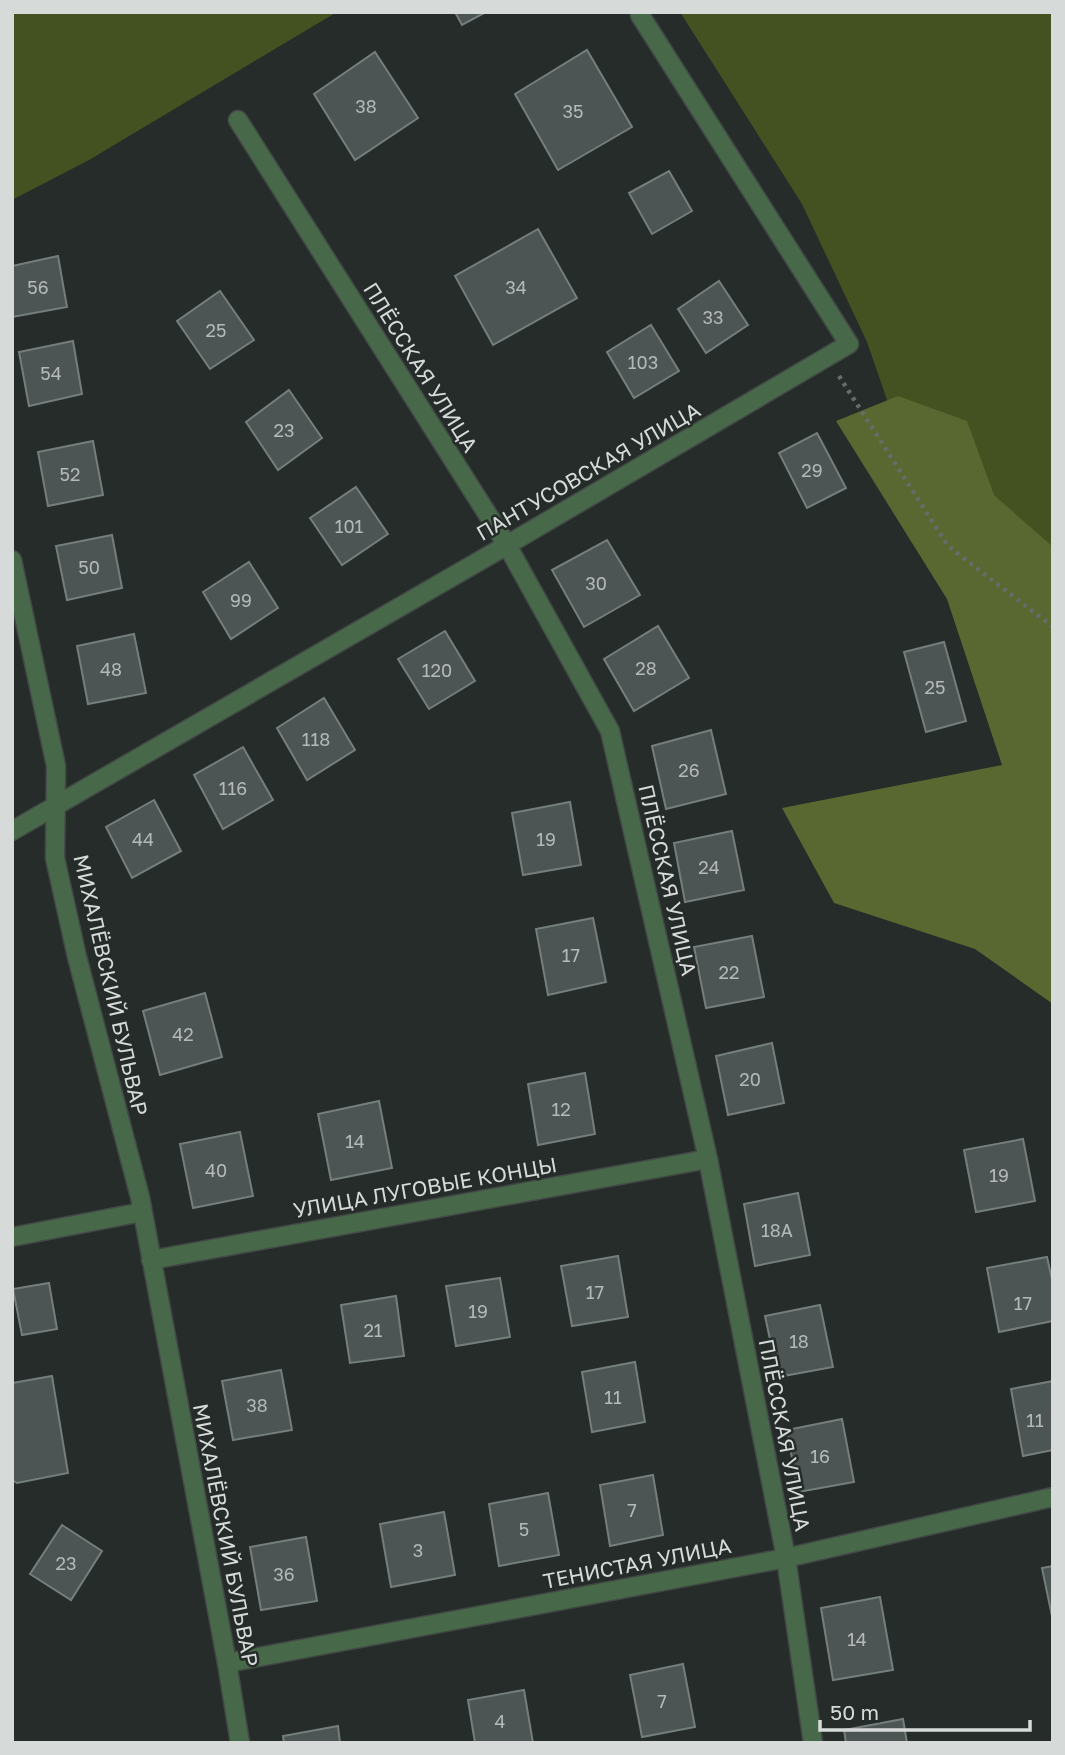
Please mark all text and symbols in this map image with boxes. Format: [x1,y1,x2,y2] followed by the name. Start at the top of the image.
[355,95,377,117] house number: 38
[563,100,583,122] house number: 35
[27,276,49,298] house number: 56
[505,276,527,298] house number: 34
[358,277,484,457] street label: ПЛЁССКАЯ УЛИЦА
[702,306,724,328] house number: 33
[206,319,226,341] house number: 25
[628,351,658,373] house number: 103
[40,362,62,384] house number: 54
[471,396,705,546] street label: ПАНТУСОВСКАЯ УЛИЦА
[274,419,294,441] house number: 23
[801,459,823,481] house number: 29
[60,463,80,485] house number: 52
[335,515,364,537] house number: 101
[78,556,100,578] house number: 50
[585,572,607,594] house number: 30
[230,589,252,611] house number: 99
[635,657,657,679] house number: 28
[100,658,122,680] house number: 48
[422,659,452,681] house number: 120
[925,676,945,698] house number: 25
[302,728,330,750] house number: 118
[678,759,700,781] house number: 26
[219,777,247,799] house number: 116
[633,782,703,978] street label: ПЛЁССКАЯ УЛИЦА
[132,828,154,850] house number: 44
[536,828,556,850] house number: 19
[68,852,154,1118] street label: МИХАЛЁВСКИЙ БУЛЬВАР
[698,856,720,878] house number: 24
[562,944,580,966] house number: 17
[719,961,739,983] house number: 22
[172,1023,194,1045] house number: 42
[739,1068,761,1090] house number: 20
[551,1098,571,1120] house number: 12
[345,1130,365,1152] house number: 14
[291,1151,559,1223] street label: УЛИЦА ЛУГОВЫЕ КОНЦЫ
[205,1159,227,1181] house number: 40
[989,1164,1009,1186] house number: 19
[761,1219,793,1241] house number: 18А
[586,1281,604,1303] house number: 17
[1014,1292,1032,1314] house number: 17
[468,1300,488,1322] house number: 19
[363,1319,383,1341] house number: 21
[789,1330,809,1352] house number: 18
[754,1337,816,1533] street label: ПЛЁССКАЯ УЛИЦА
[604,1386,622,1408] house number: 11
[246,1394,268,1416] house number: 38
[188,1401,264,1669] street label: МИХАЛЁВСКИЙ БУЛЬВАР
[1026,1409,1044,1431] house number: 11
[810,1445,830,1467] house number: 16
[627,1499,637,1521] house number: 7
[519,1518,529,1540] house number: 5
[541,1532,733,1594] street label: ТЕНИСТАЯ УЛИЦА
[413,1539,423,1561] house number: 3
[56,1552,76,1574] house number: 23
[273,1563,295,1585] house number: 36
[847,1628,867,1650] house number: 14
[820,1688,1030,1732] scale bar
[657,1690,667,1712] house number: 7
[830,1699,879,1725] text: 50 m
[495,1710,506,1732] house number: 4

